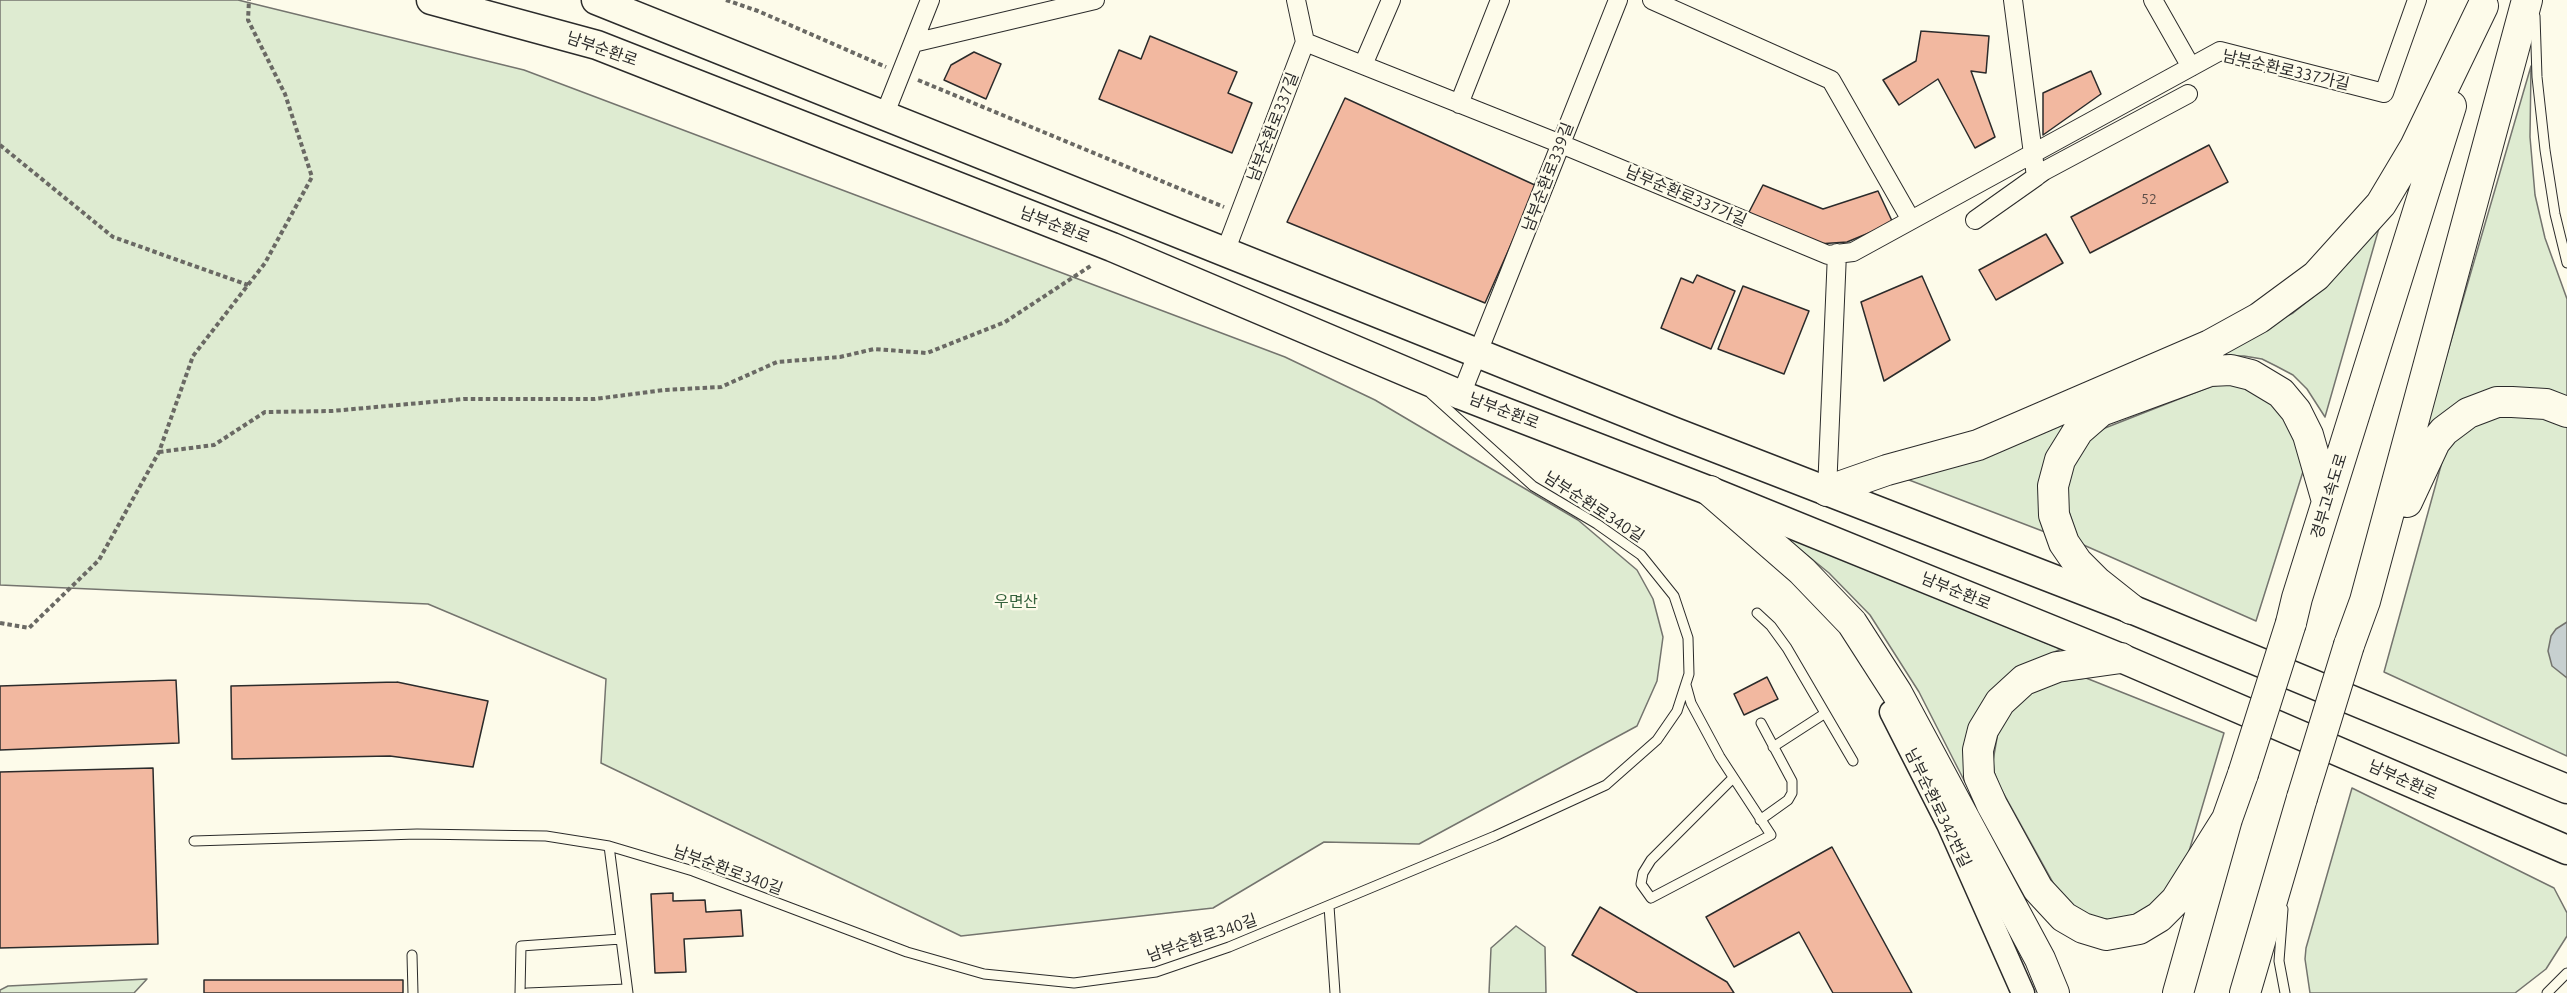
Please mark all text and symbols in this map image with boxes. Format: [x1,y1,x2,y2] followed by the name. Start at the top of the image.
[564,28,640,70] street label: 남부순환로
[2220,46,2352,94] street label: 남부순환로337가길
[1243,70,1303,184] street label: 남부순환로337길
[1518,120,1578,234] street label: 남부순환로339길
[1622,162,1750,230] street label: 남부순환로337가길
[2141,191,2157,207] house number: 52
[1017,203,1093,247] street label: 남부순환로
[1466,389,1542,433] street label: 남부순환로
[2307,451,2351,541] street label: 경부고속도로
[1540,468,1648,546] street label: 남부순환로340길
[1918,568,1994,614] street label: 남부순환로
[994,592,1038,612] park label: 우면산
[1901,745,1975,871] street label: 남부순환로342번길
[2365,756,2441,804] street label: 남부순환로
[671,841,785,899] street label: 남부순환로340길
[1144,910,1260,966] street label: 남부순환로340길

